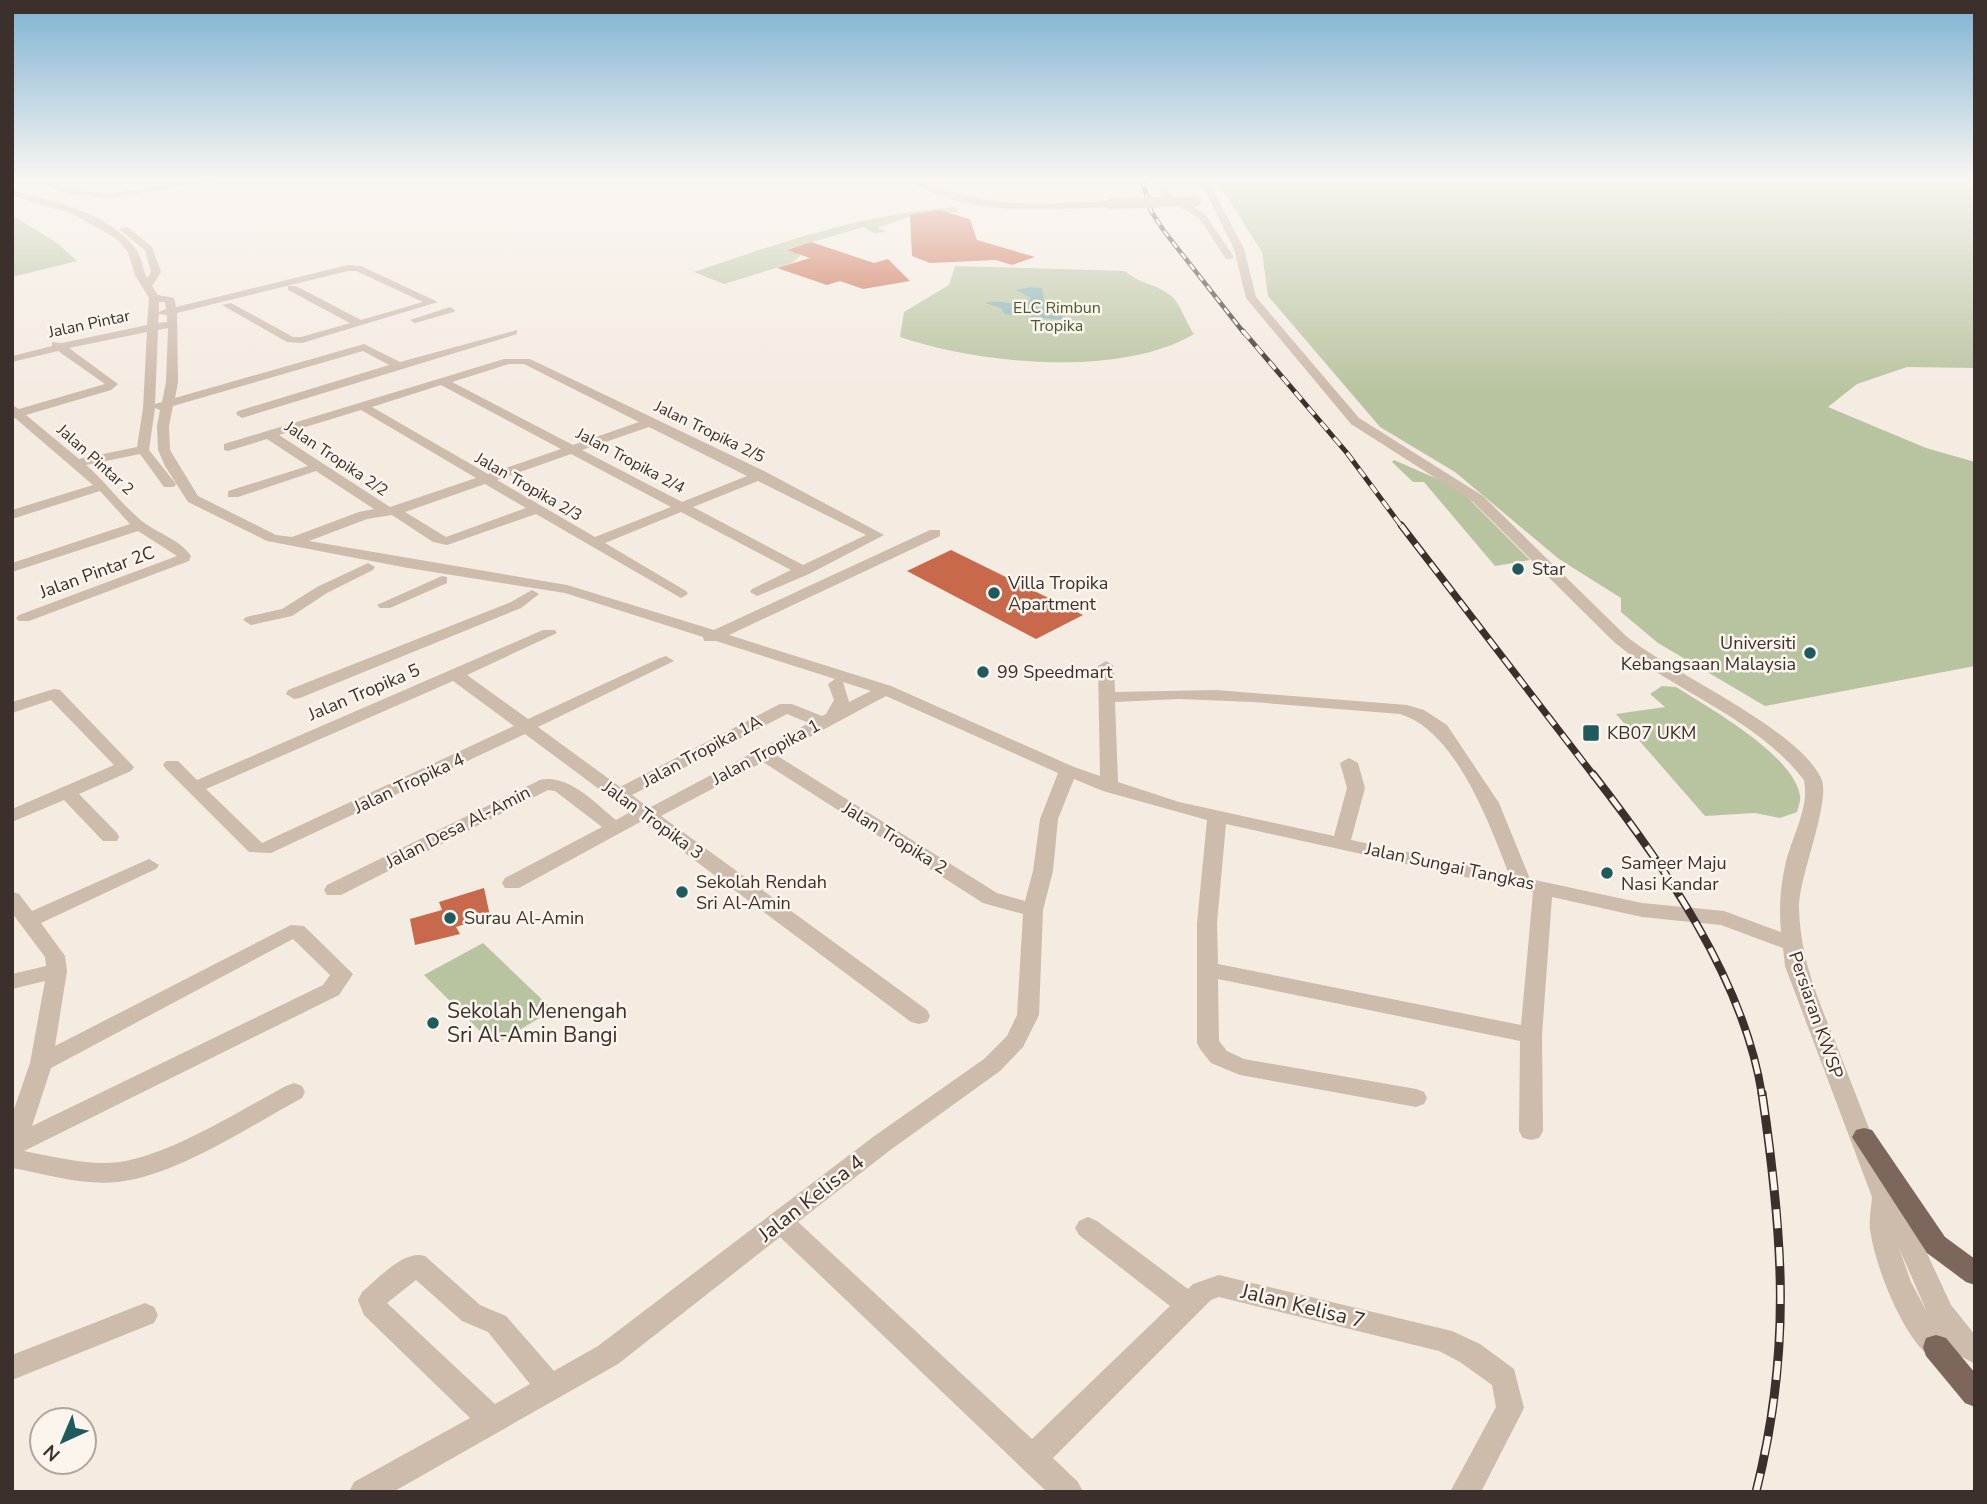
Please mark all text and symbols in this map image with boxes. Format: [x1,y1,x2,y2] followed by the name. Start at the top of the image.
[1013,297,1101,337] park label: ELC Rimbun Tropika
[45,305,132,344] street label: Jalan Pintar
[650,395,768,468] street label: Jalan Tropika 2/5
[280,416,392,502] street label: Jalan Tropika 2/2
[51,419,139,500] street label: Jalan Pintar 2
[571,422,689,499] street label: Jalan Tropika 2/4
[470,447,586,526] street label: Jalan Tropika 2/3
[35,540,158,604] street label: Jalan Pintar 2C
[1532,557,1566,581] place label: Star
[1510,561,1526,577] marker: Star
[1007,571,1108,616] place label: Villa Tropika Apartment
[986,585,1002,601] marker: Villa Tropika Apartment
[1621,631,1796,676] place label: Universiti Kebangsaan Malaysia
[1802,645,1818,661] marker: Universiti Kebangsaan Malaysia
[303,658,424,727] street label: Jalan Tropika 5
[997,660,1113,684] place label: 99 Speedmart
[975,664,991,680] marker: 99 Speedmart
[638,710,766,792] street label: Jalan Tropika 1A
[708,714,824,790] street label: Jalan Tropika 1
[1607,721,1696,745] place label: KB07 UKM
[1581,723,1601,743] marker: KB07 UKM
[349,747,468,820] street label: Jalan Tropika 4
[597,775,708,865] street label: Jalan Tropika 3
[381,780,534,874] street label: Jalan Desa Al-Amin
[837,796,952,880] street label: Jalan Tropika 2
[1362,836,1537,896] street label: Jalan Sungai Tangkas
[1621,851,1727,896] place label: Sameer Maju Nasi Kandar
[1599,865,1615,881] marker: Sameer Maju Nasi Kandar
[696,870,827,915] place label: Sekolah Rendah Sri Al-Amin
[674,884,690,900] marker: Sekolah Rendah Sri Al-Amin
[464,906,584,930] place label: Surau Al-Amin
[442,910,458,926] marker: Surau Al-Amin
[1783,948,1849,1082] street label: Persiaran KWSP
[447,997,627,1049] place label: Sekolah Menengah Sri Al-Amin Bangi
[425,1015,441,1031] marker: Sekolah Menengah Sri Al-Amin Bangi
[752,1148,870,1249] street label: Jalan Kelisa 4
[1237,1277,1368,1335] street label: Jalan Kelisa 7
[28,1406,98,1476] north arrow
[38,1438,66,1467] text: N

